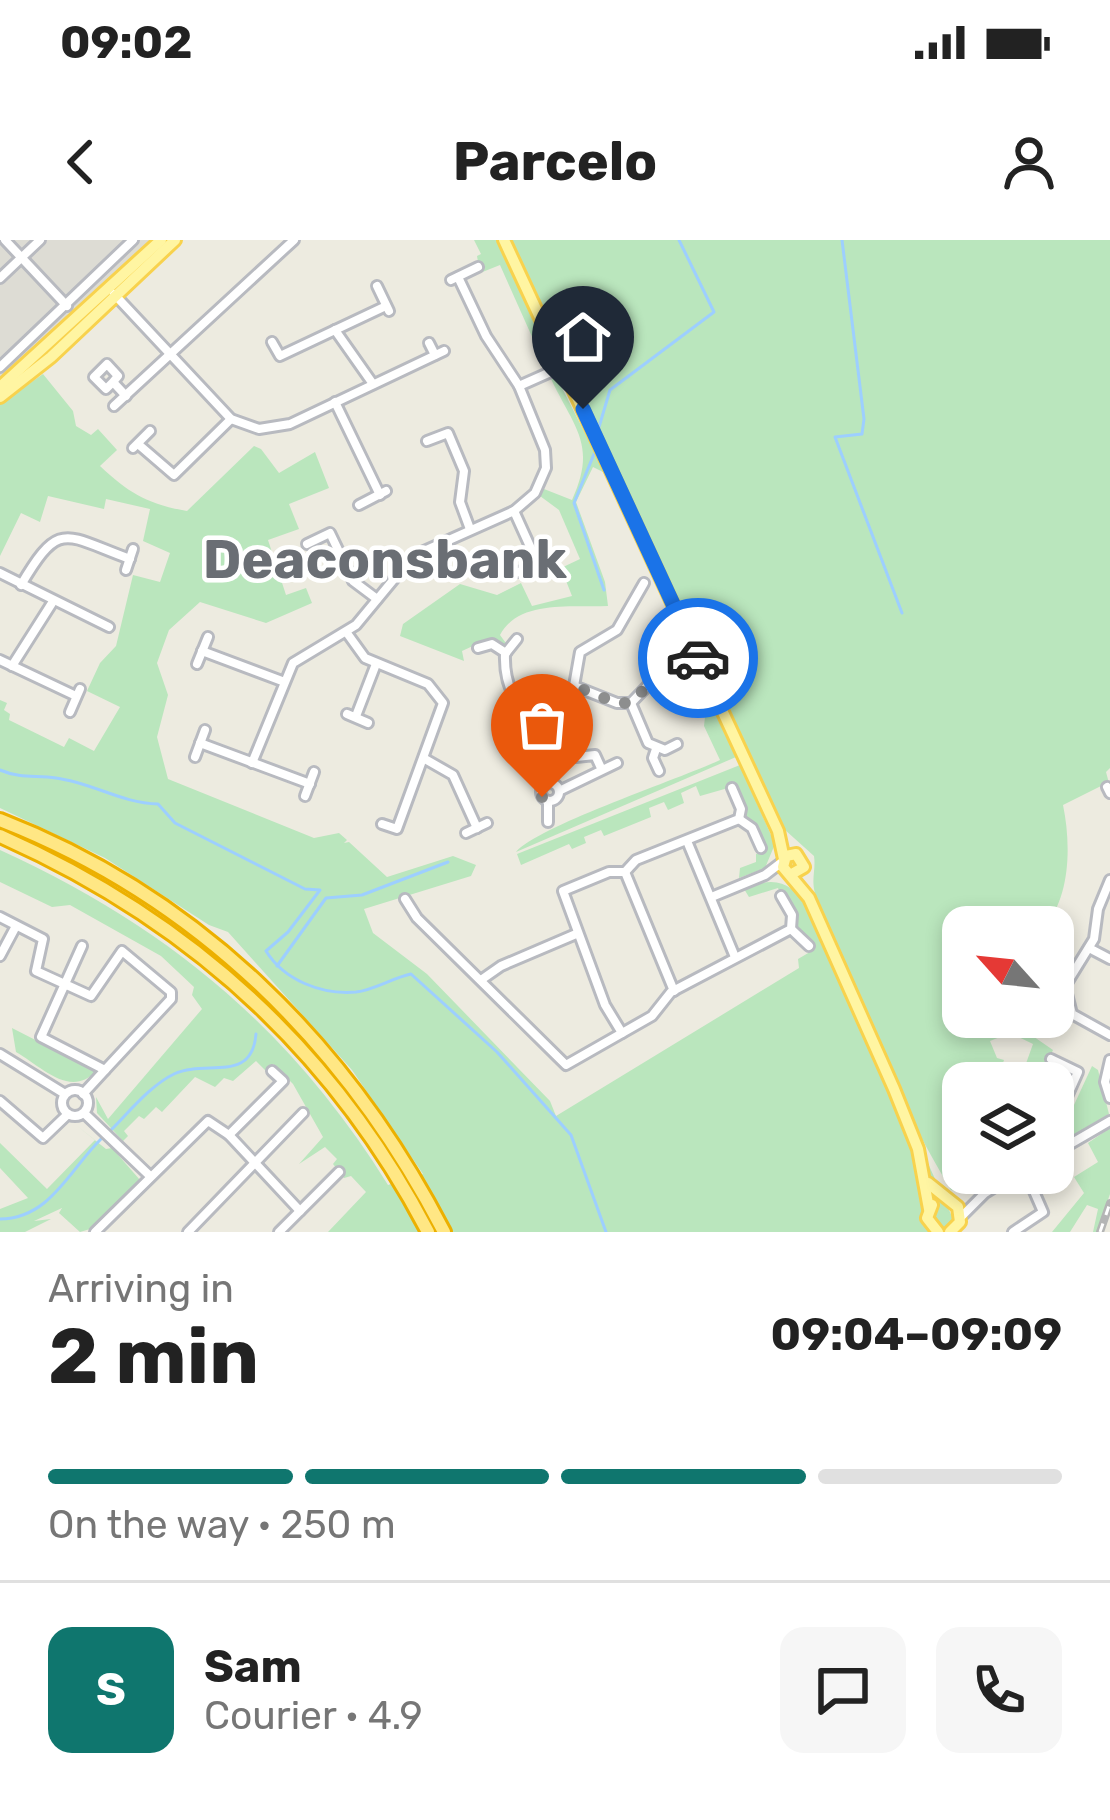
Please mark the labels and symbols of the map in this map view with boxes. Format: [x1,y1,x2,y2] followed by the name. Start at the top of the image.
[532,286,634,409] pin
[203,528,568,592] district label: Deaconsbank
[638,598,758,718] courier
[491,674,593,797] pin
[942,906,1074,1038] north arrow

